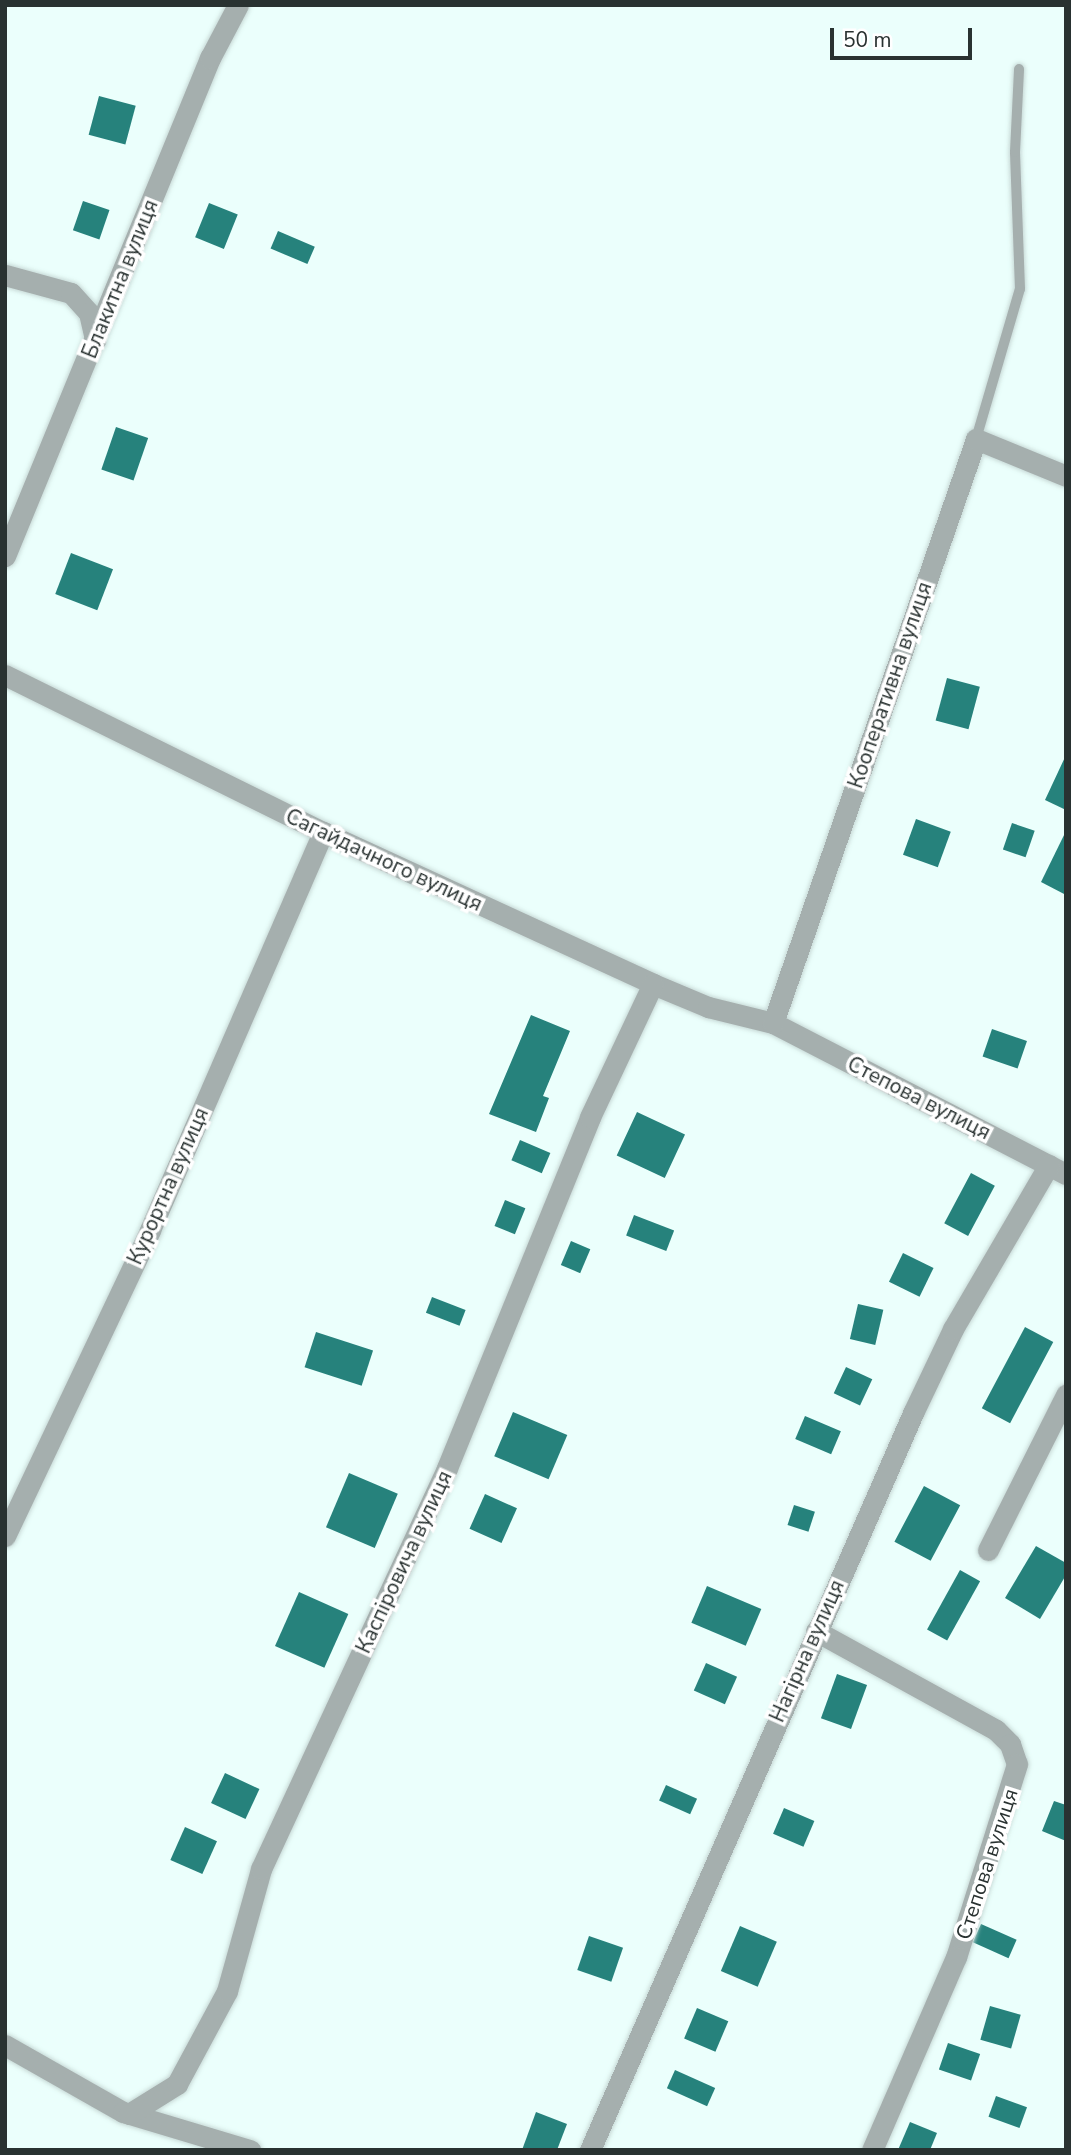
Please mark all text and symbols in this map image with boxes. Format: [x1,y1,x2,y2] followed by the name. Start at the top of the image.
[833,14,975,58] scale bar
[843,26,892,54] text: 50 m
[77,196,163,362] street label: Блакитна вулиця
[843,578,937,792] street label: Кооперативна вулиця
[282,803,486,917] street label: Сагайдачного вулиця
[843,1051,995,1145] street label: Степова вулиця
[122,1104,214,1268] street label: Курортна вулиця
[351,1467,457,1657] street label: Каспіровича вулиця
[764,1576,850,1726] street label: Нагірна вулиця
[951,1785,1023,1943] street label: Степова вулиця

